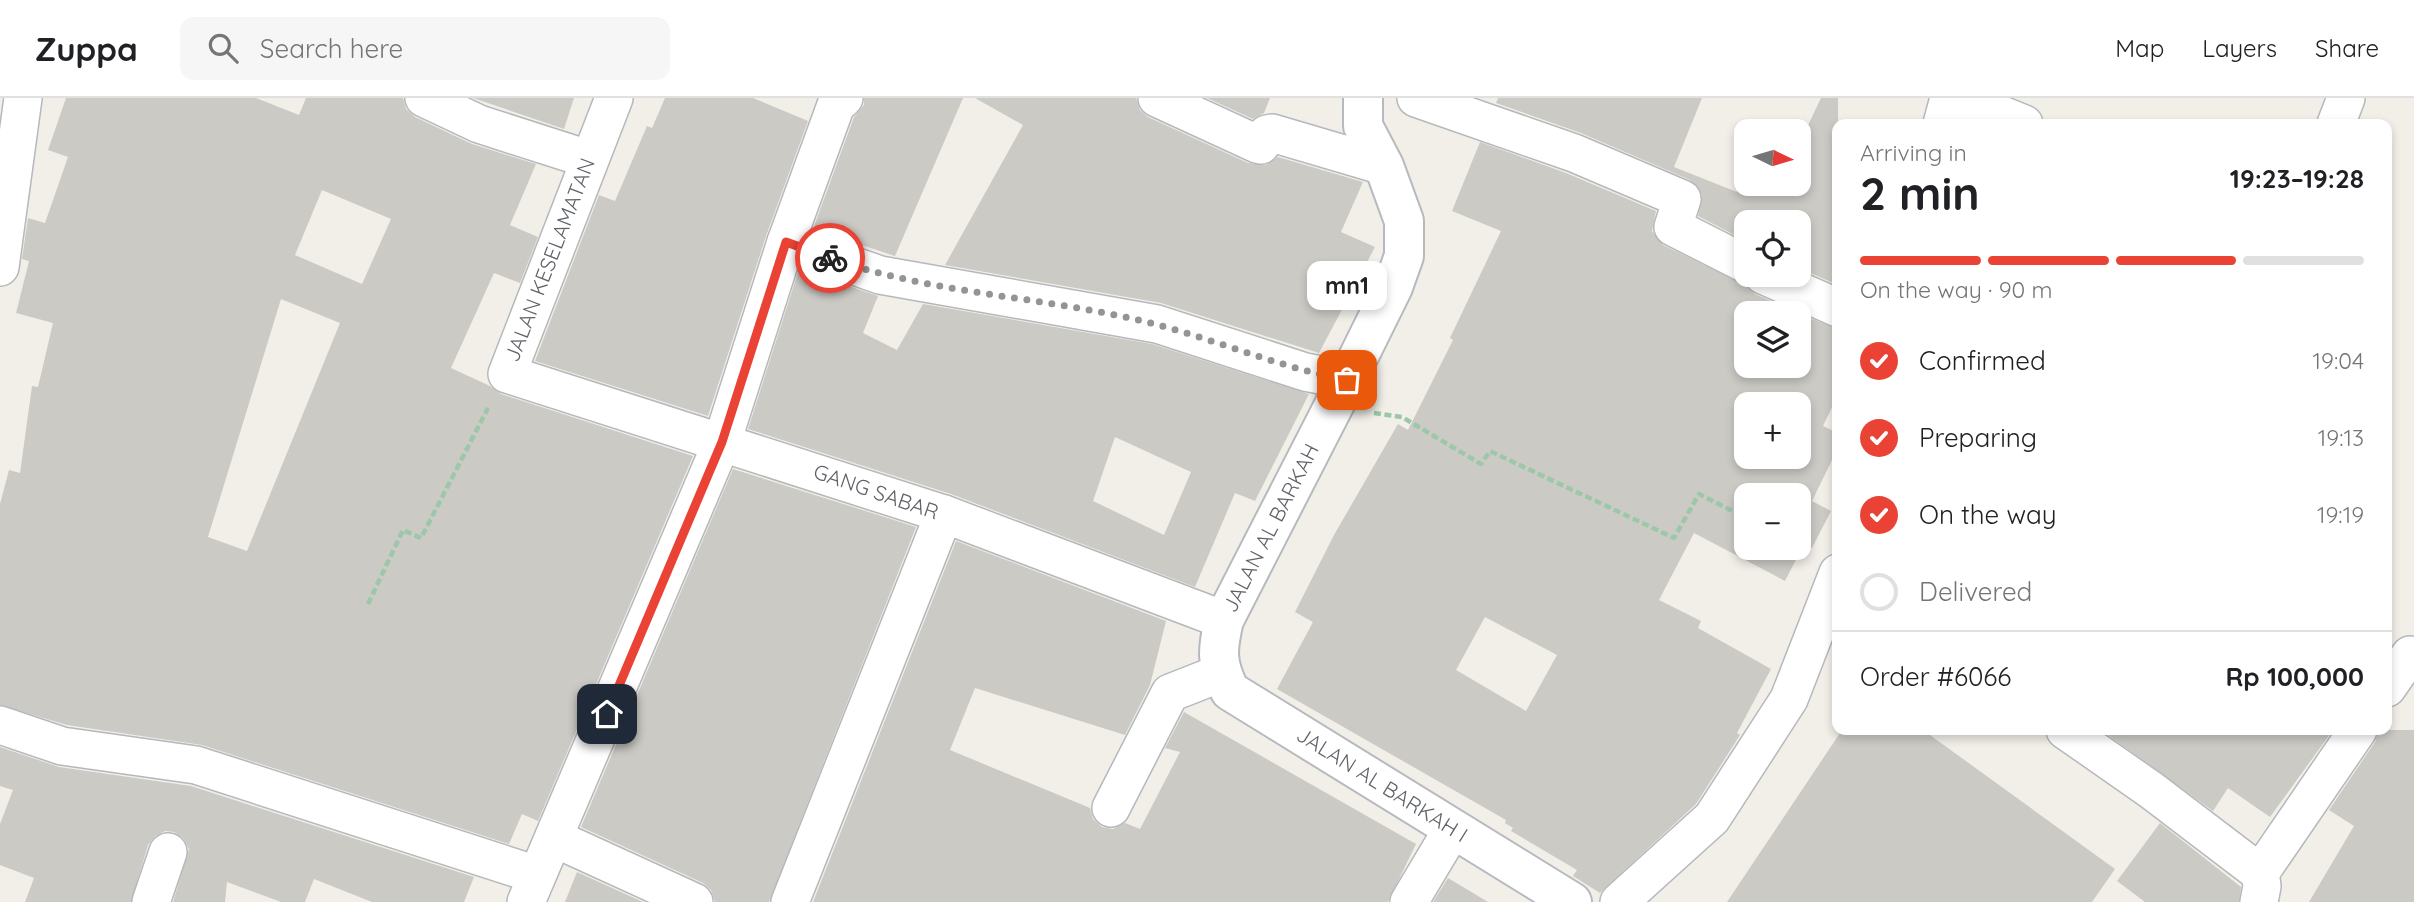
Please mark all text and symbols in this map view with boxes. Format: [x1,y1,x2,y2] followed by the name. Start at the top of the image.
[180,17,670,80] search box
[35,28,138,69] text: Zuppa
[204,29,242,67] icon: search
[260,32,403,65] text: Search here
[2115,33,2164,63] text: Map
[2202,33,2277,63] text: Layers
[2315,33,2379,63] text: Share
[1734,119,1811,196] north arrow
[1734,119,1811,560] map controls
[1860,138,1967,167] text: Arriving in
[498,154,600,365] street label: JALAN KESELAMATAN
[2230,162,2364,195] text: 19:23–19:28
[1860,164,1980,222] text: 2 min
[1734,210,1811,287] button: locate
[795,223,865,293] courier
[811,239,849,277] icon: bike
[1307,261,1387,310] callout: mn1
[1325,271,1369,300] text: mn1
[1860,275,2053,304] text: On the way · 90 m
[1734,301,1811,378] button: layers
[1860,342,1898,380] icon: check
[1919,344,2046,377] text: Confirmed
[2313,346,2364,375] text: 19:04
[1317,350,1377,410] pin
[1328,361,1366,399] icon: bag
[1734,392,1811,469] button: +
[1860,419,1898,457] icon: check
[1919,421,2037,454] text: Preparing
[2318,423,2364,452] text: 19:13
[1216,439,1324,616] street label: JALAN AL BARKAH
[810,458,942,525] street label: GANG SABAR
[1734,483,1811,560] button: −
[1860,496,1898,534] icon: check
[1919,498,2057,531] text: On the way
[2317,500,2364,529] text: 19:19
[1919,575,2032,608] text: Delivered
[1860,660,2011,693] text: Order #6066
[2225,660,2364,693] text: Rp 100,000
[577,684,637,744] pin
[588,695,626,733] icon: home
[1292,721,1473,847] street label: JALAN AL BARKAH I

